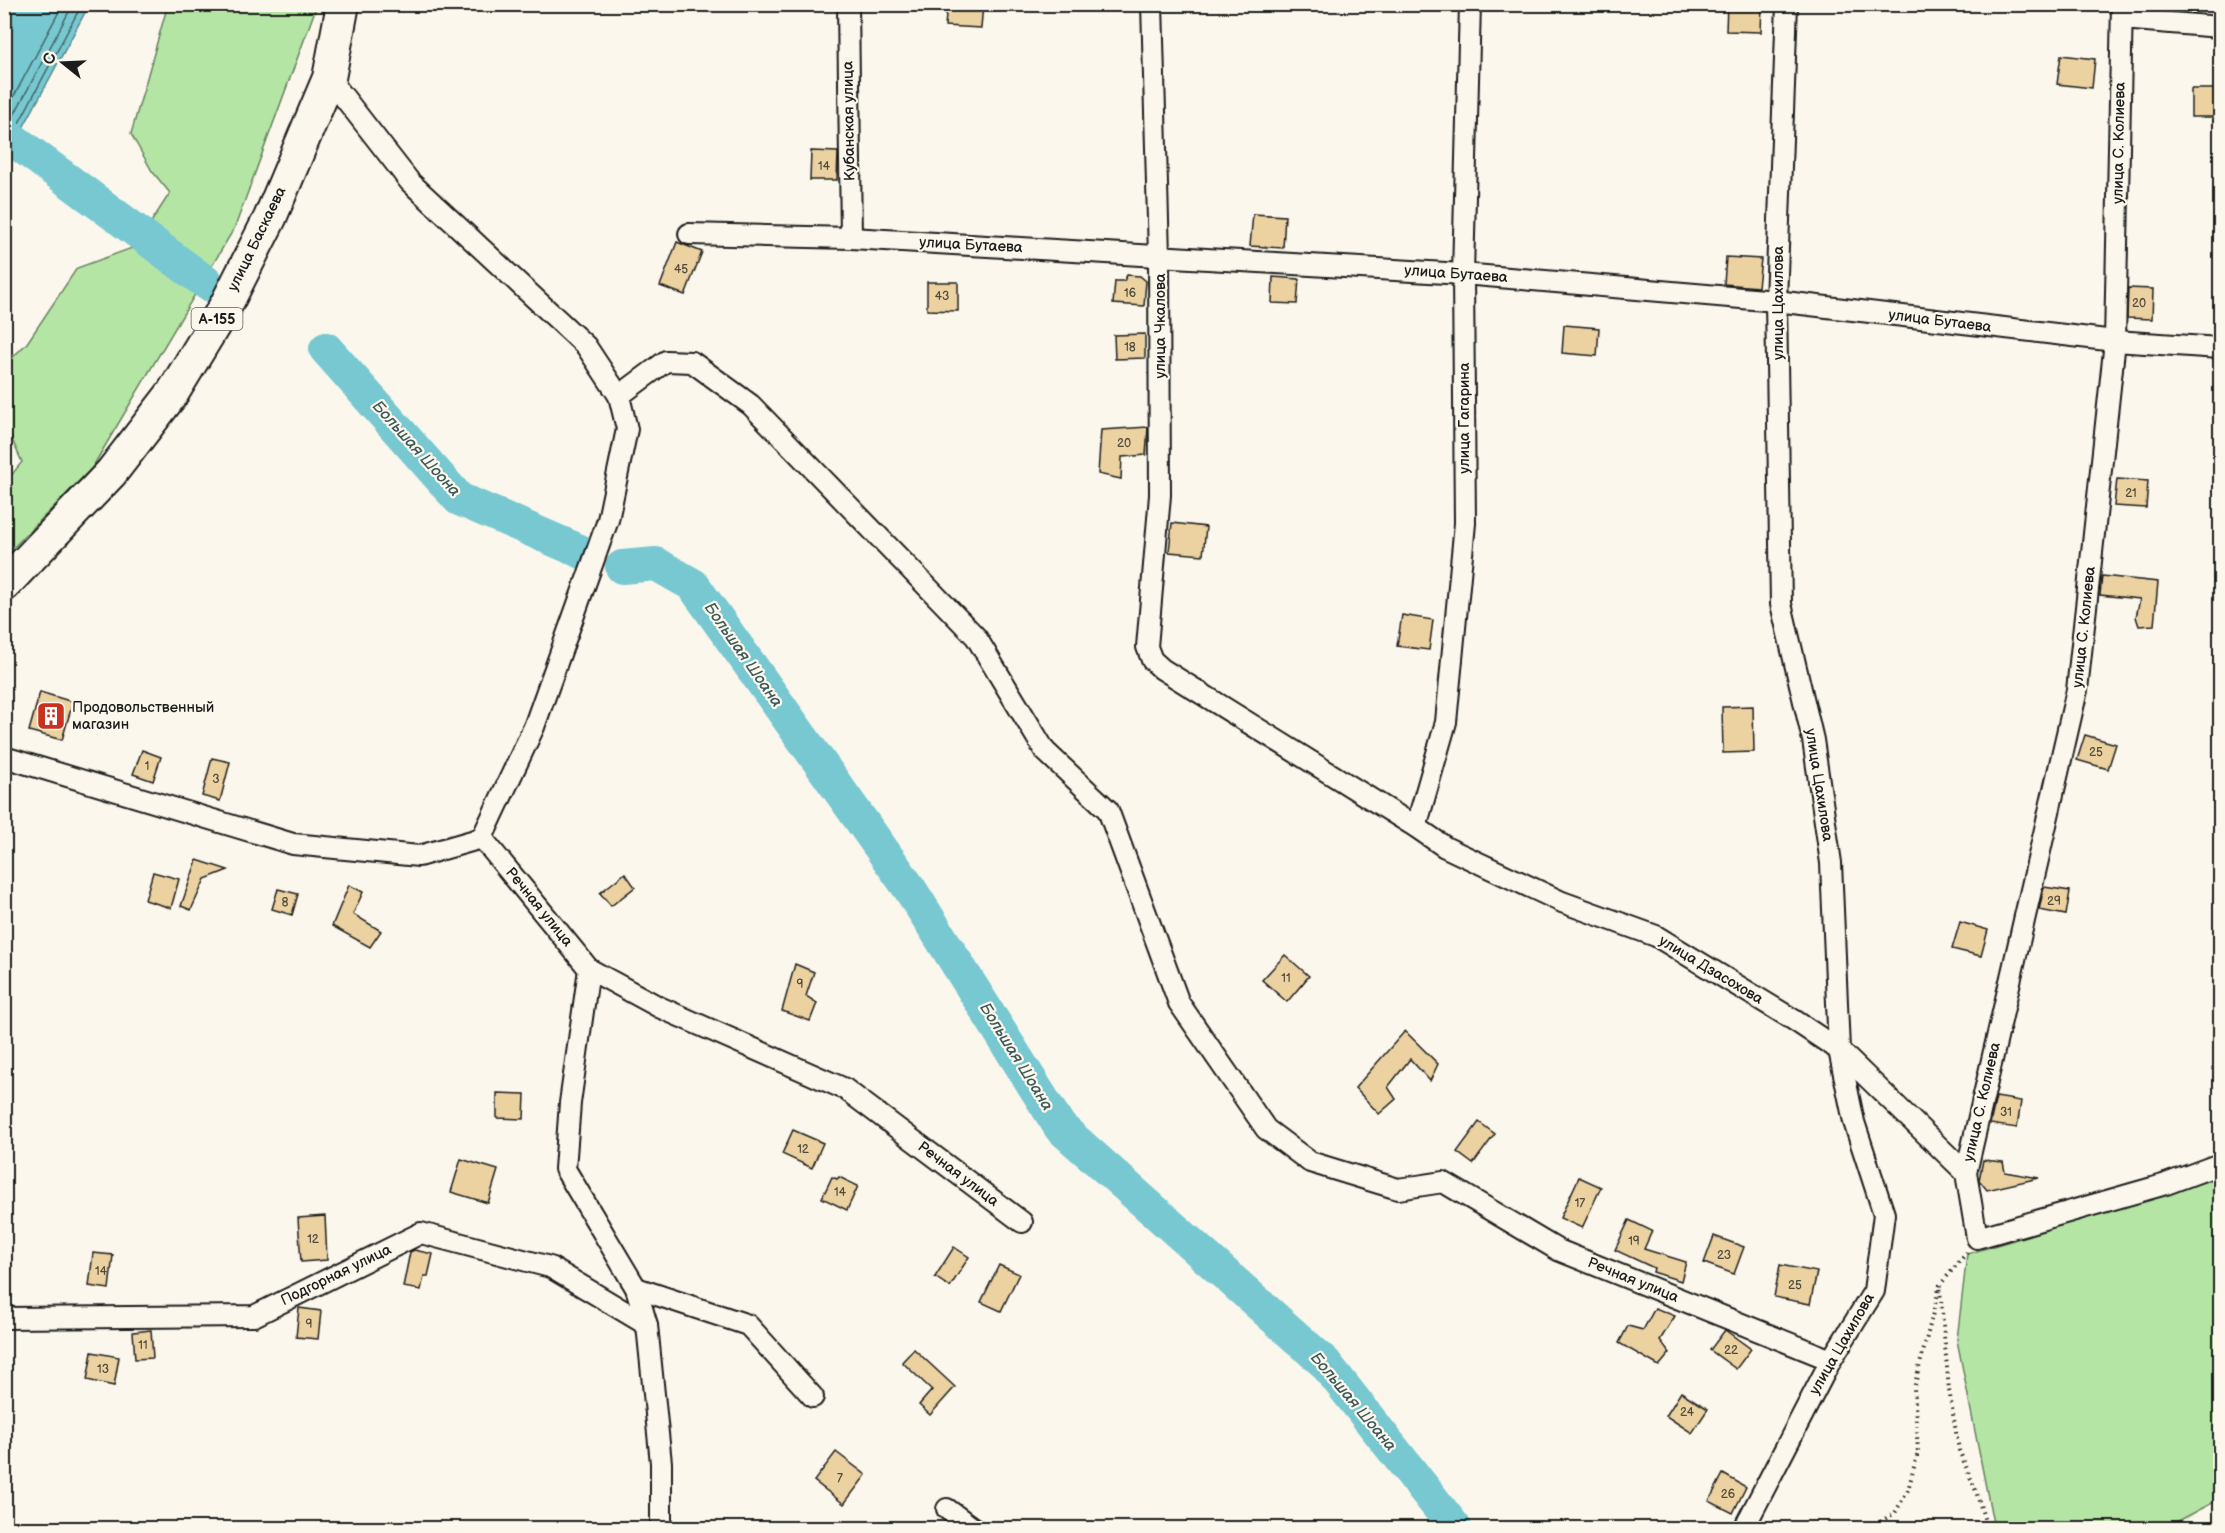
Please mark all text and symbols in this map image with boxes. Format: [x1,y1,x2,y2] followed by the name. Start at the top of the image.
[33,33,93,93] north arrow
[39,51,61,67] text: С
[838,61,860,181] street label: Кубанская улица
[2108,82,2130,204] street label: улица С. Колиева
[818,159,831,174] house number: 14
[224,184,291,294] street label: улица Баскаева
[919,233,1023,257] street label: улица Бутаева
[1769,246,1788,360] street label: улица Цахилова
[1404,261,1508,287] street label: улица Бутаева
[674,262,688,277] house number: 45
[1151,273,1170,379] street label: улица Чкалова
[1124,286,1136,301] house number: 16
[935,289,949,304] house number: 43
[2132,296,2146,311] house number: 20
[1887,305,1993,337] street label: улица Бутаева
[192,308,242,330] road number: А-155
[1124,340,1136,355] house number: 18
[1455,362,1474,474] street label: улица Гагарина
[368,397,464,501] water label: Большая Шоона
[1117,436,1131,451] house number: 20
[2125,486,2137,501] house number: 21
[2068,565,2100,689] street label: улица С. Колиева
[700,599,786,711] water label: Большая Шоана
[72,698,214,734] place label: Продовольственный магазин
[35,700,67,732] building icon: Продовольственный магазин
[1801,727,1837,843] street label: улица Цахилова
[2089,745,2103,760] house number: 25
[145,759,149,774] house number: 1
[212,772,220,787] house number: 3
[501,863,577,951] street label: Речная улица
[2047,894,2061,909] house number: 29
[282,895,289,910] house number: 8
[1655,931,1767,1009] street label: улица Дзасохова
[1281,971,1291,986] house number: 11
[797,977,804,992] house number: 9
[975,1000,1057,1114] water label: Большая Шоана
[1959,1040,2005,1164] street label: улица С. Колиева
[2000,1105,2012,1120] house number: 31
[914,1137,1002,1211] street label: Речная улица
[797,1142,809,1157] house number: 12
[834,1185,847,1200] house number: 14
[1575,1196,1585,1211] house number: 17
[307,1232,319,1247] house number: 12
[1628,1234,1640,1249] house number: 19
[278,1240,395,1310] street label: Подгорная улица
[1717,1248,1731,1263] house number: 23
[1585,1253,1682,1307] street label: Речная улица
[95,1264,108,1279] house number: 14
[1788,1278,1802,1293] house number: 25
[1805,1290,1879,1398] street label: улица Цахилова
[306,1317,313,1332] house number: 9
[138,1338,148,1353] house number: 11
[1724,1343,1738,1358] house number: 22
[1306,1349,1400,1455] water label: Большая Шоана
[97,1362,109,1377] house number: 13
[1680,1405,1695,1420] house number: 24
[837,1471,843,1486] house number: 7
[1721,1487,1735,1502] house number: 26

